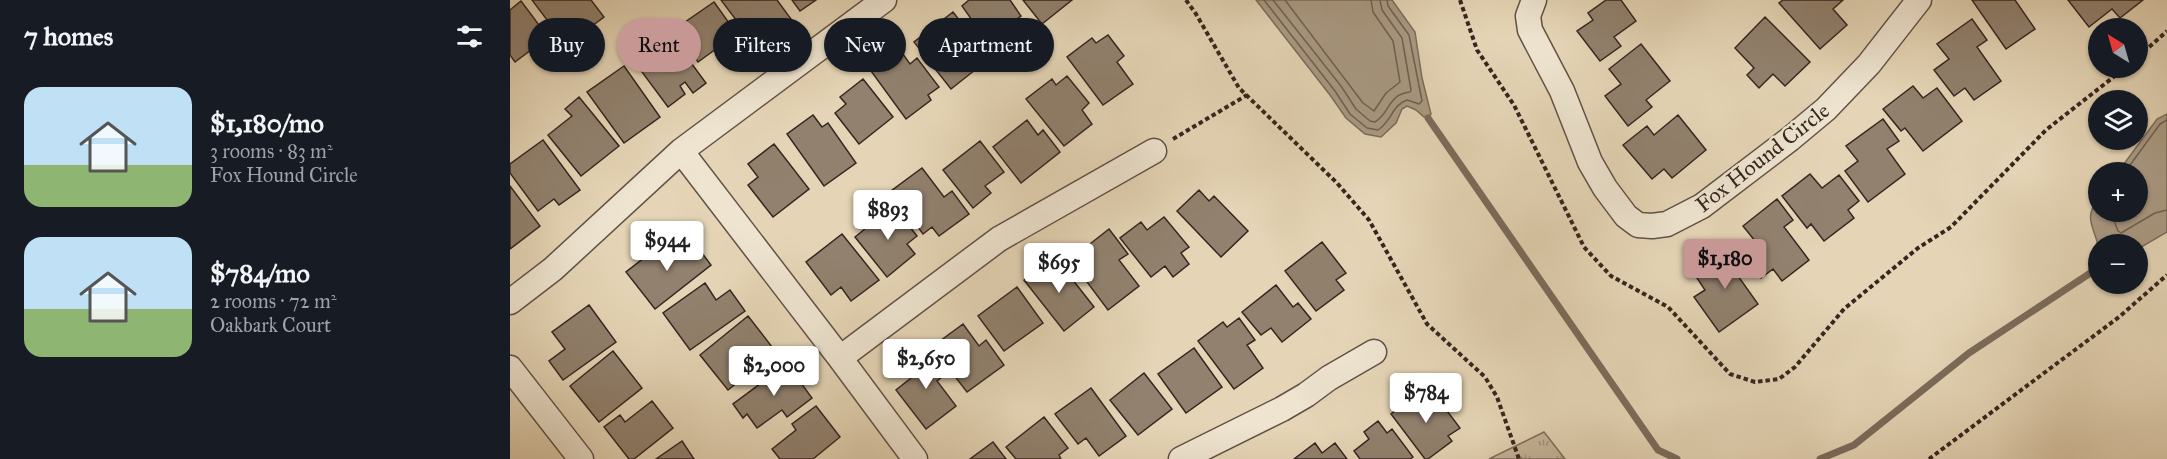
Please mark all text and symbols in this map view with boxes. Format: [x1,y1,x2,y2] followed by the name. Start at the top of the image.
[528,18,605,72] chip: Buy
[617,18,701,72] chip: Rent
[713,18,812,72] chip: Filters
[824,18,906,72] chip: New
[918,18,1054,72] chip: Apartment
[2088,18,2148,78] north arrow
[2088,18,2148,294] map controls
[24,20,113,52] text: 7 homes
[453,20,486,53] icon: filters
[2088,90,2148,150] button: layers
[1690,97,1835,218] street label: Fox Hound Circle
[210,107,324,139] text: $1,180/mo
[72,111,144,183] icon: home
[210,139,333,163] text: 3 rooms · 83 m²
[2088,162,2148,222] button: +
[210,163,358,187] text: Fox Hound Circle
[852,190,924,241] pin: $893
[867,197,909,221] text: $893
[631,221,703,272] pin: $944
[644,228,690,252] text: $944
[2088,234,2148,294] button: −
[1676,239,1774,290] pin: $1,180
[1023,243,1095,294] pin: $695
[1697,246,1753,270] text: $1,180
[1038,250,1080,274] text: $695
[210,257,310,289] text: $784/mo
[72,261,144,333] icon: home
[210,289,337,313] text: 2 rooms · 72 m²
[210,313,331,337] text: Oakbark Court
[877,339,975,390] pin: $2,650
[725,346,823,397] pin: $2,000
[897,346,955,370] text: $2,650
[743,353,805,377] text: $2,000
[1390,373,1462,424] pin: $784
[1404,380,1448,404] text: $784

